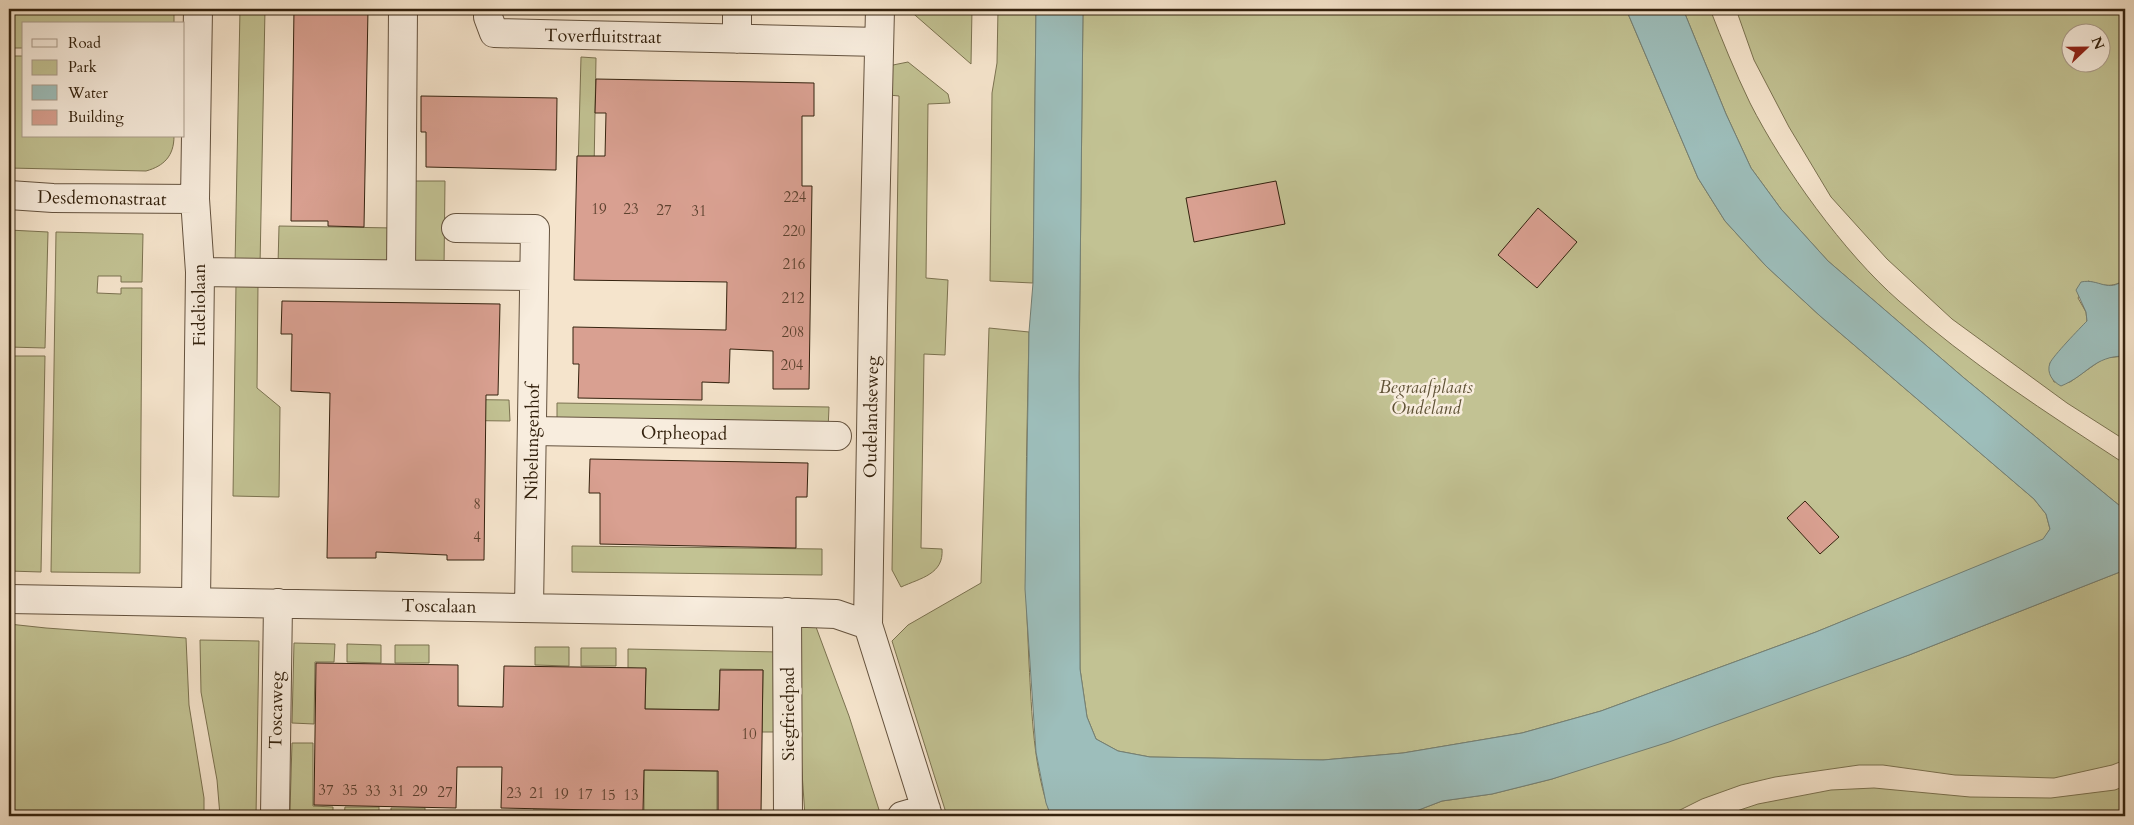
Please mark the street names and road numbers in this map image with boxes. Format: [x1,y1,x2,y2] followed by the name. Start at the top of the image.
[544,23,662,50] street label: Toverfluitstraat
[37,185,167,212] street label: Desdemonastraat
[187,263,212,346] street label: Fideliolaan
[858,355,885,478] street label: Oudelandseweg
[519,380,546,500] street label: Nibelungenhof
[641,420,728,447] street label: Orpheopad
[401,593,478,620] street label: Toscalaan
[776,667,801,761] street label: Siegfriedpad
[263,670,290,749] street label: Toscaweg

